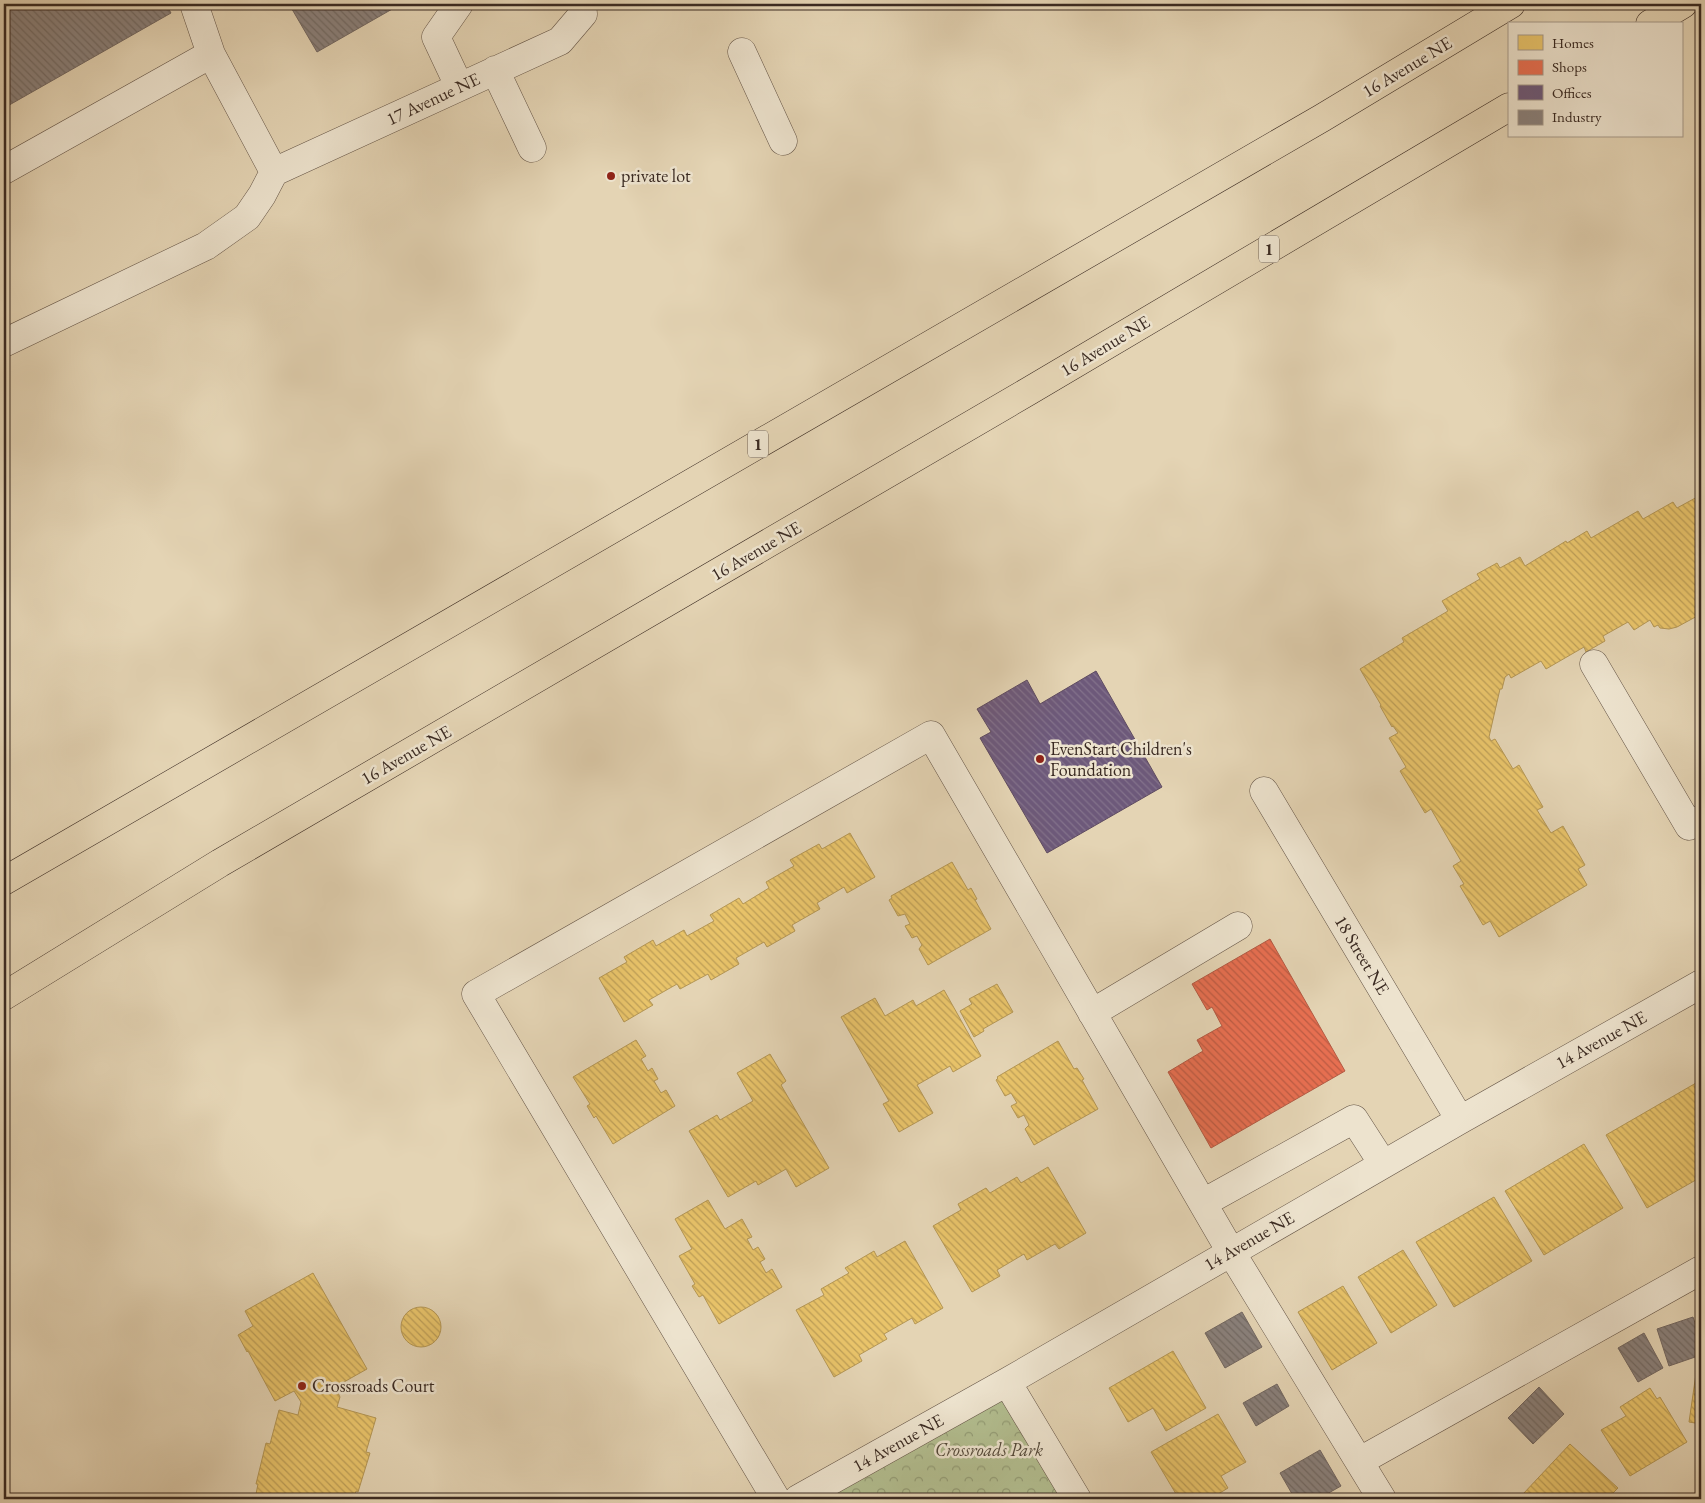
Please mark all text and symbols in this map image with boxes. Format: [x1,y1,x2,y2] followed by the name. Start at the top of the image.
[1508,22,1682,138] legend
[1358,31,1456,102] street label: 16 Avenue NE
[1552,33,1594,52] text: Homes
[1552,57,1587,76] text: Shops
[382,67,483,130] street label: 17 Avenue NE
[1552,83,1592,102] text: Offices
[1552,107,1602,126] text: Industry
[621,164,691,187] place label: private lot
[605,170,617,182] marker: private lot
[1259,235,1279,262] road number: 1
[1056,310,1154,381] street label: 16 Avenue NE
[748,430,768,458] road number: 1
[706,515,805,586] street label: 16 Avenue NE
[356,719,455,790] street label: 16 Avenue NE
[1050,737,1192,781] place label: EvenStart Children's Foundation
[1034,753,1046,765] marker: EvenStart Children's Foundation
[1330,911,1395,999] street label: 18 Street NE
[1551,1005,1650,1074] street label: 14 Avenue NE
[1199,1205,1298,1276] street label: 14 Avenue NE
[312,1374,435,1397] place label: Crossroads Court
[296,1380,308,1392] marker: Crossroads Court
[848,1408,947,1477] street label: 14 Avenue NE
[935,1438,1043,1461] park label: Crossroads Park

